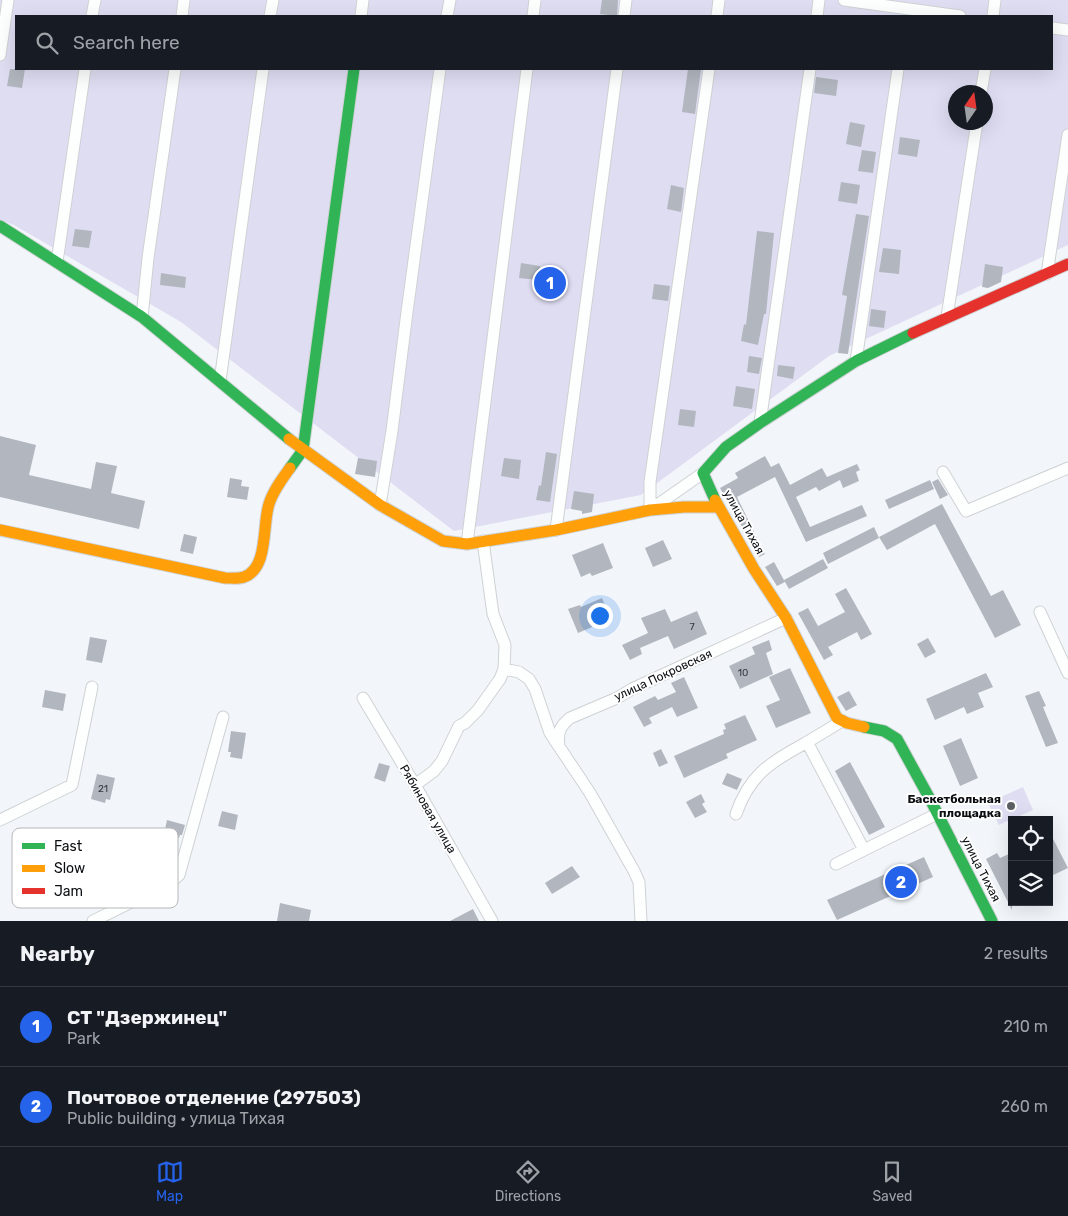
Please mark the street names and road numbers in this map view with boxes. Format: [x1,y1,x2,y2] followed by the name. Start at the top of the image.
[721,487,767,557] street label: улица Тихая
[612,646,714,704] street label: улица Покровская
[397,762,459,856] street label: Рябиновая улица
[959,834,1003,904] street label: улица Тихая

